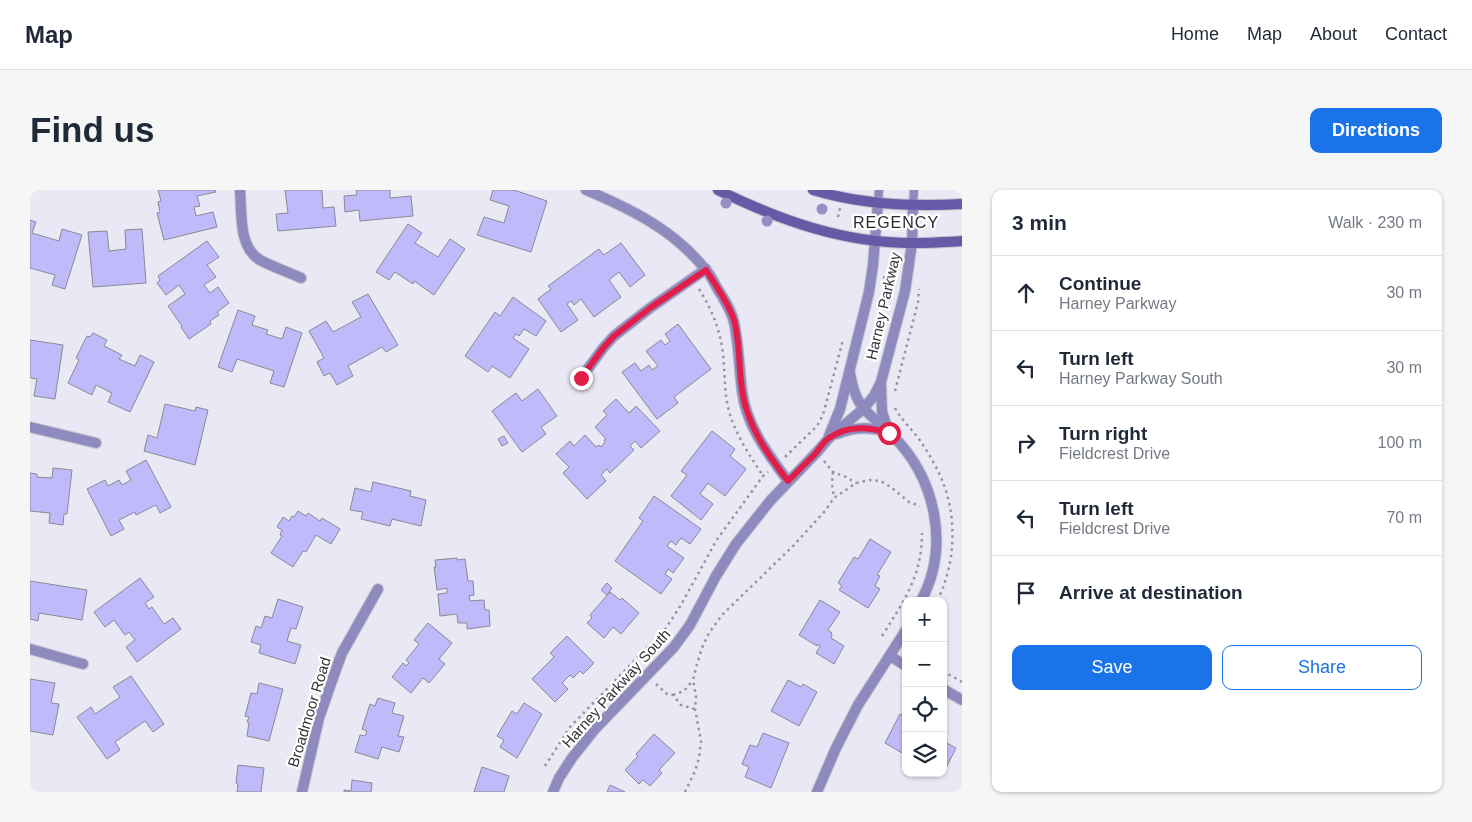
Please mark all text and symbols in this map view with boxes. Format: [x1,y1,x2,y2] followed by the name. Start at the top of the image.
[25,21,73,48] text: Map
[1171,24,1219,44] text: Home
[1247,24,1282,44] text: Map
[1310,24,1357,44] text: About
[1385,24,1447,44] text: Contact
[1310,108,1442,153] button: Directions
[30,110,154,149] text: Find us
[1012,211,1067,234] text: 3 min
[853,214,939,231] district label: REGENCY
[1328,214,1422,231] text: Walk · 230 m
[862,250,904,362] street label: Harney Parkway
[1059,273,1141,294] text: Continue
[1012,279,1040,307] icon: ahead
[1386,284,1422,301] text: 30 m
[1059,295,1176,312] text: Harney Parkway
[1059,348,1134,369] text: Turn left
[1012,354,1040,382] icon: left
[1386,359,1422,376] text: 30 m
[570,367,593,390] route end
[1059,370,1223,387] text: Harney Parkway South
[878,422,901,445] route start
[1059,423,1147,444] text: Turn right
[1012,429,1040,457] icon: right
[1378,434,1422,451] text: 100 m
[1059,445,1170,462] text: Fieldcrest Drive
[1059,498,1134,519] text: Turn left
[1012,504,1040,532] icon: left
[1386,509,1422,526] text: 70 m
[1059,520,1170,537] text: Fieldcrest Drive
[1012,579,1040,607] icon: arrive
[1059,582,1243,603] text: Arrive at destination
[902,597,947,777] map controls
[902,597,947,642] button: +
[558,625,674,751] street label: Harney Parkway South
[902,642,947,687] button: −
[1012,645,1212,690] button: Save
[1222,645,1422,690] button: Share
[284,655,334,769] street label: Broadmoor Road
[902,687,947,732] button: locate
[902,732,947,777] button: layers

